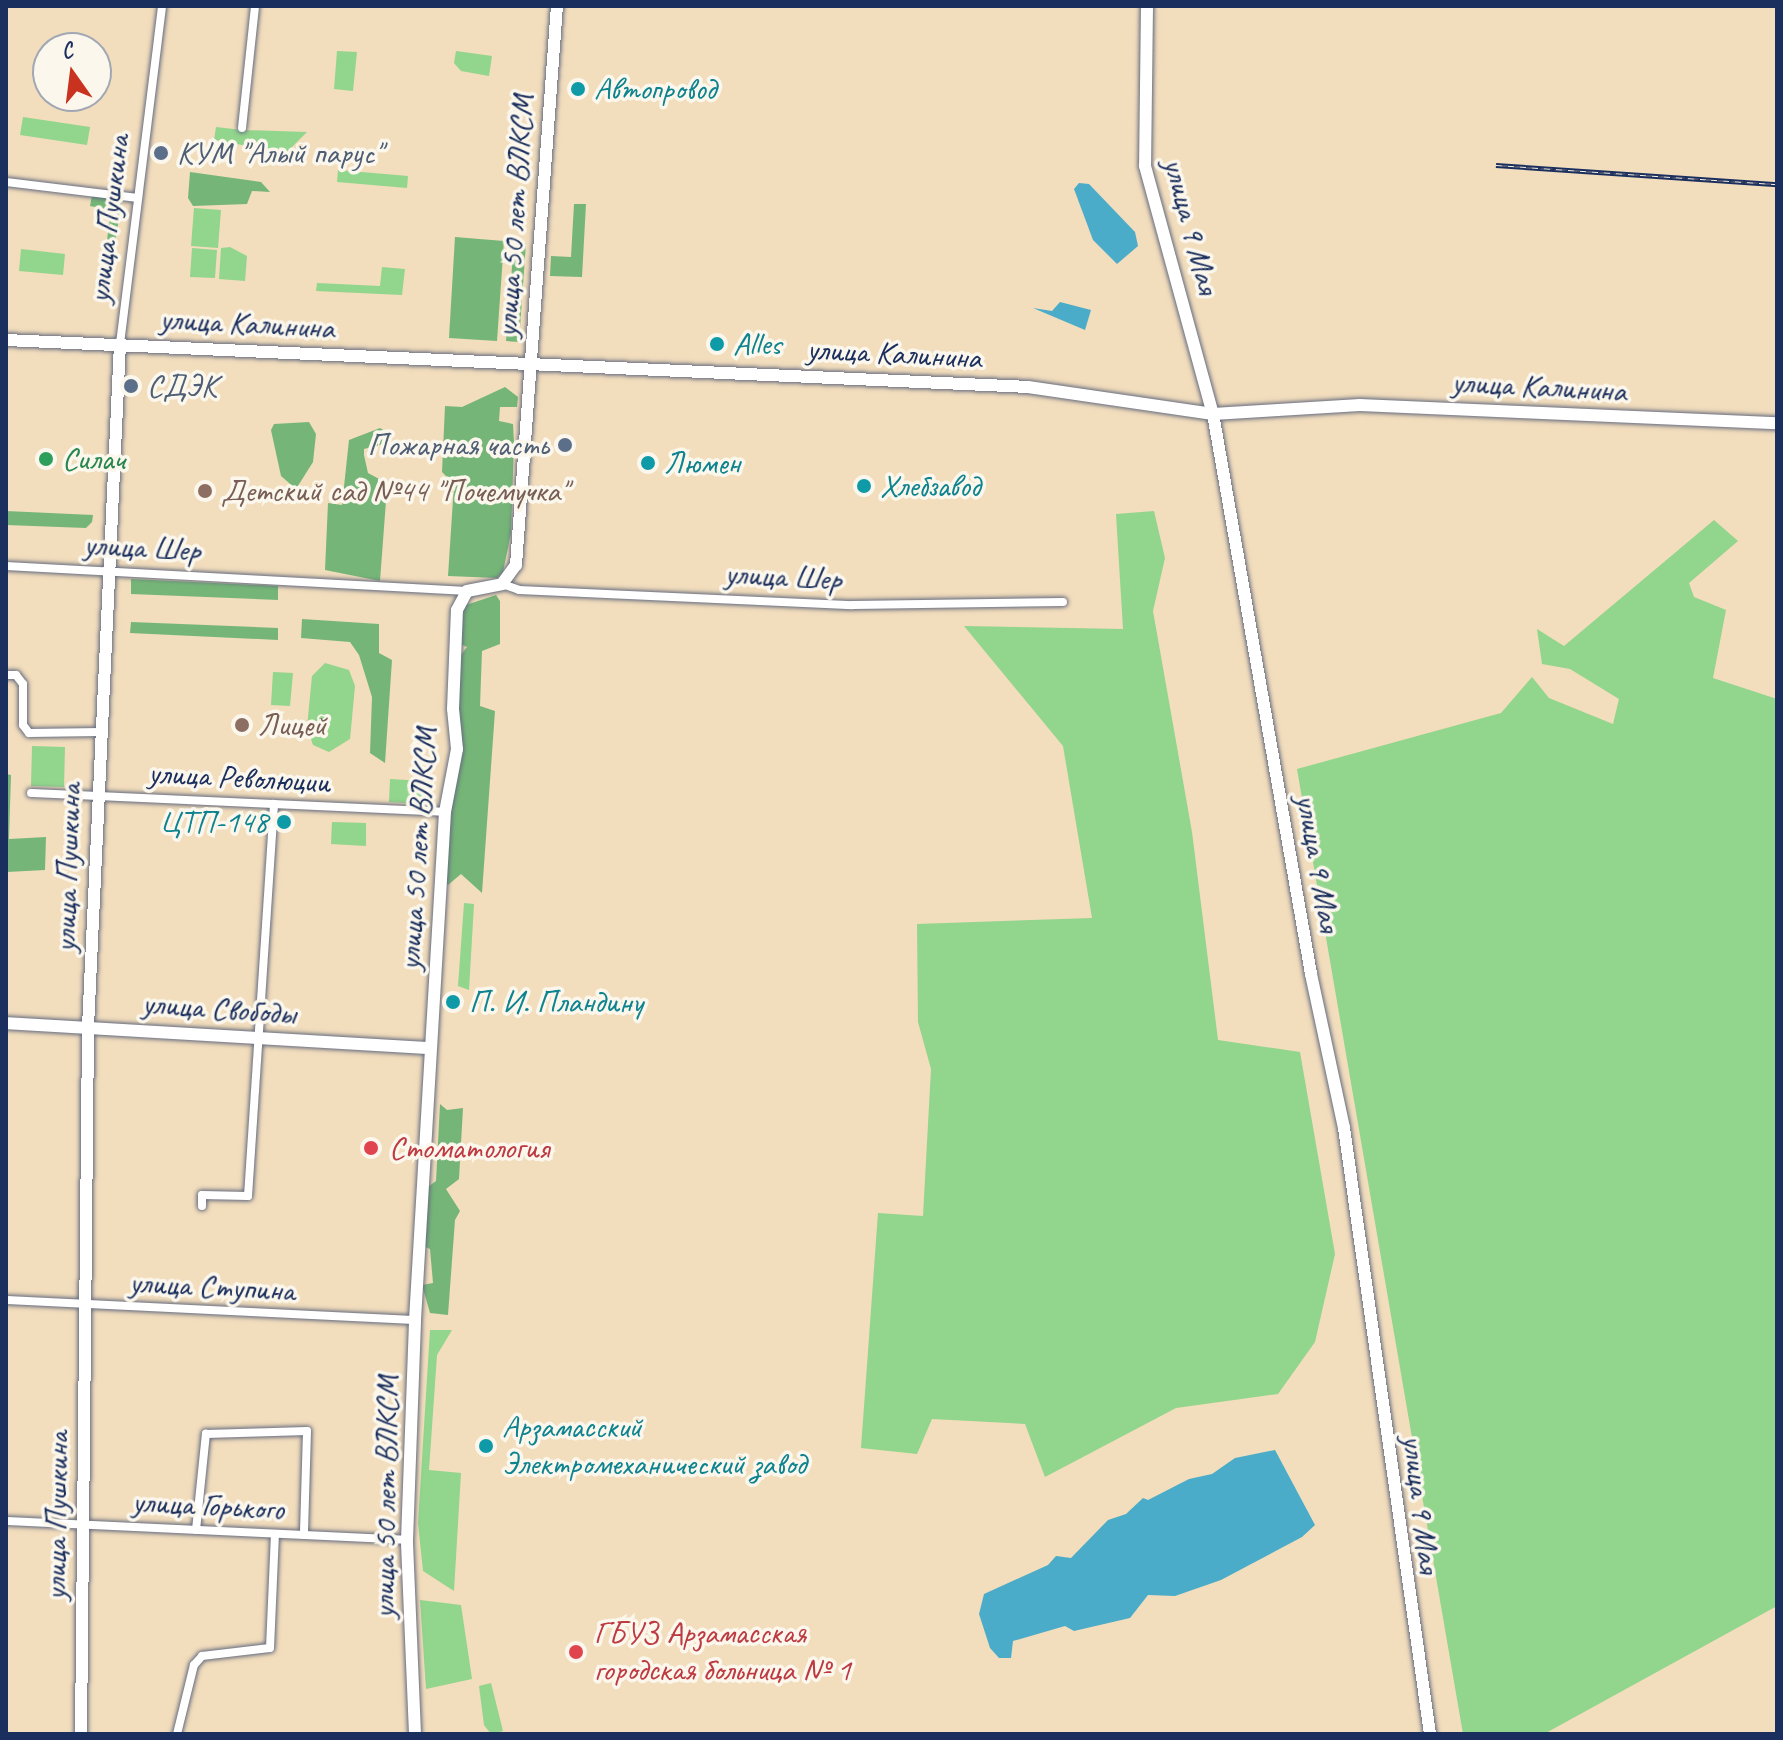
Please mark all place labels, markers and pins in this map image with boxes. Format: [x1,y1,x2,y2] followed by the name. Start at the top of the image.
[594,70,716,108] place label: Автопровод
[569,80,587,98] marker: Автопровод
[177,134,382,172] place label: КУМ "Алый парус"
[152,144,170,162] marker: КУМ "Алый парус"
[733,325,781,363] place label: Alles
[708,335,726,353] marker: Alles
[147,367,217,405] place label: СДЭК
[122,377,140,395] marker: СДЭК
[366,426,549,464] place label: Пожарная часть
[556,436,574,454] marker: Пожарная часть
[62,440,125,478] place label: Силач
[664,444,740,482] place label: Люмен
[37,450,55,468] marker: Силач
[639,454,657,472] marker: Люмен
[880,467,980,505] place label: Хлебзавод
[221,472,568,510] place label: Детский сад №44 "Почемучка"
[855,477,873,495] marker: Хлебзавод
[196,482,214,500] marker: Детский сад №44 "Почемучка"
[258,706,326,744] place label: Лицей
[233,716,251,734] marker: Лицей
[159,803,268,841] place label: ЦТП-148
[275,813,293,831] marker: ЦТП-148
[469,983,643,1021] place label: П. И. Пландину
[444,993,462,1011] marker: П. И. Пландину
[389,1129,549,1167] place label: Стоматология
[360,1137,382,1159] marker: Стоматология
[502,1409,806,1484] place label: Арзамасский Электромеханический завод
[477,1437,495,1455] marker: Арзамасский Электромеханический завод
[594,1615,852,1690] place label: ГБУЗ Арзамасская городская больница № 1
[565,1641,587,1663] marker: ГБУЗ Арзамасская городская больница № 1

